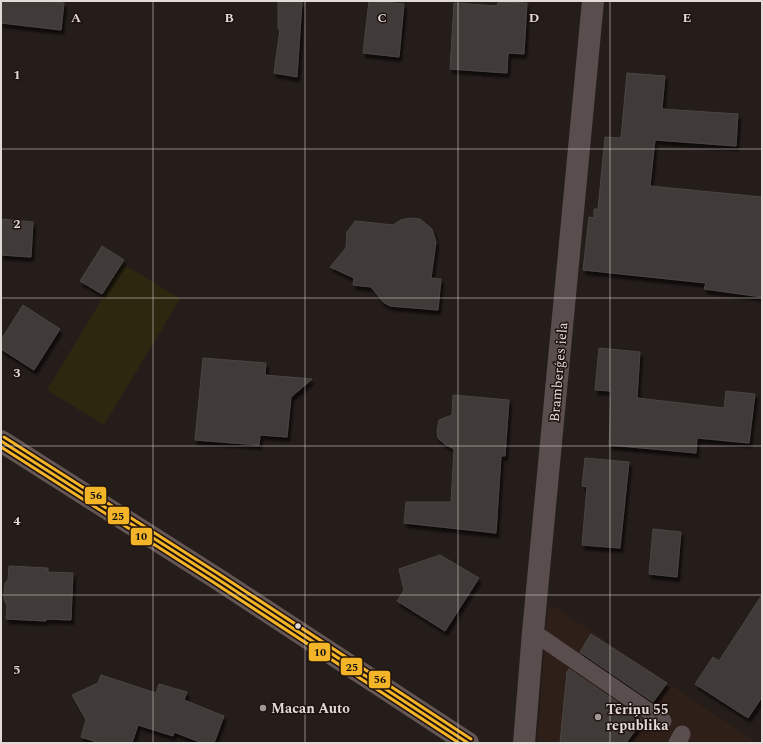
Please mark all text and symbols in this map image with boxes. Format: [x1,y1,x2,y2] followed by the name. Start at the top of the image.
[71,8,81,28] text: A
[224,8,234,28] text: B
[377,8,387,28] text: C
[529,8,539,28] text: D
[683,8,692,28] text: E
[13,65,21,85] text: 1
[13,214,21,234] text: 2
[544,321,573,423] street label: Bramberģes iela
[13,363,21,383] text: 3
[84,486,107,505] line badge: 56
[90,487,102,504] text: 56
[107,506,130,525] line badge: 25
[112,508,124,525] text: 25
[13,511,21,531] text: 4
[130,527,153,546] line badge: 10
[135,528,147,545] text: 10
[293,621,303,631] unlabelled marker
[308,642,331,662] line badge: 10
[314,644,326,661] text: 10
[340,657,363,676] line badge: 25
[346,659,358,676] text: 25
[13,660,21,680] text: 5
[368,670,391,689] line badge: 56
[374,671,386,688] text: 56
[271,698,350,719] place label: Macan Auto
[606,699,669,736] place label: Tēriņu 55 republika
[258,703,268,713] marker: Macan Auto
[593,712,603,722] marker: Tēriņu 55 republika

